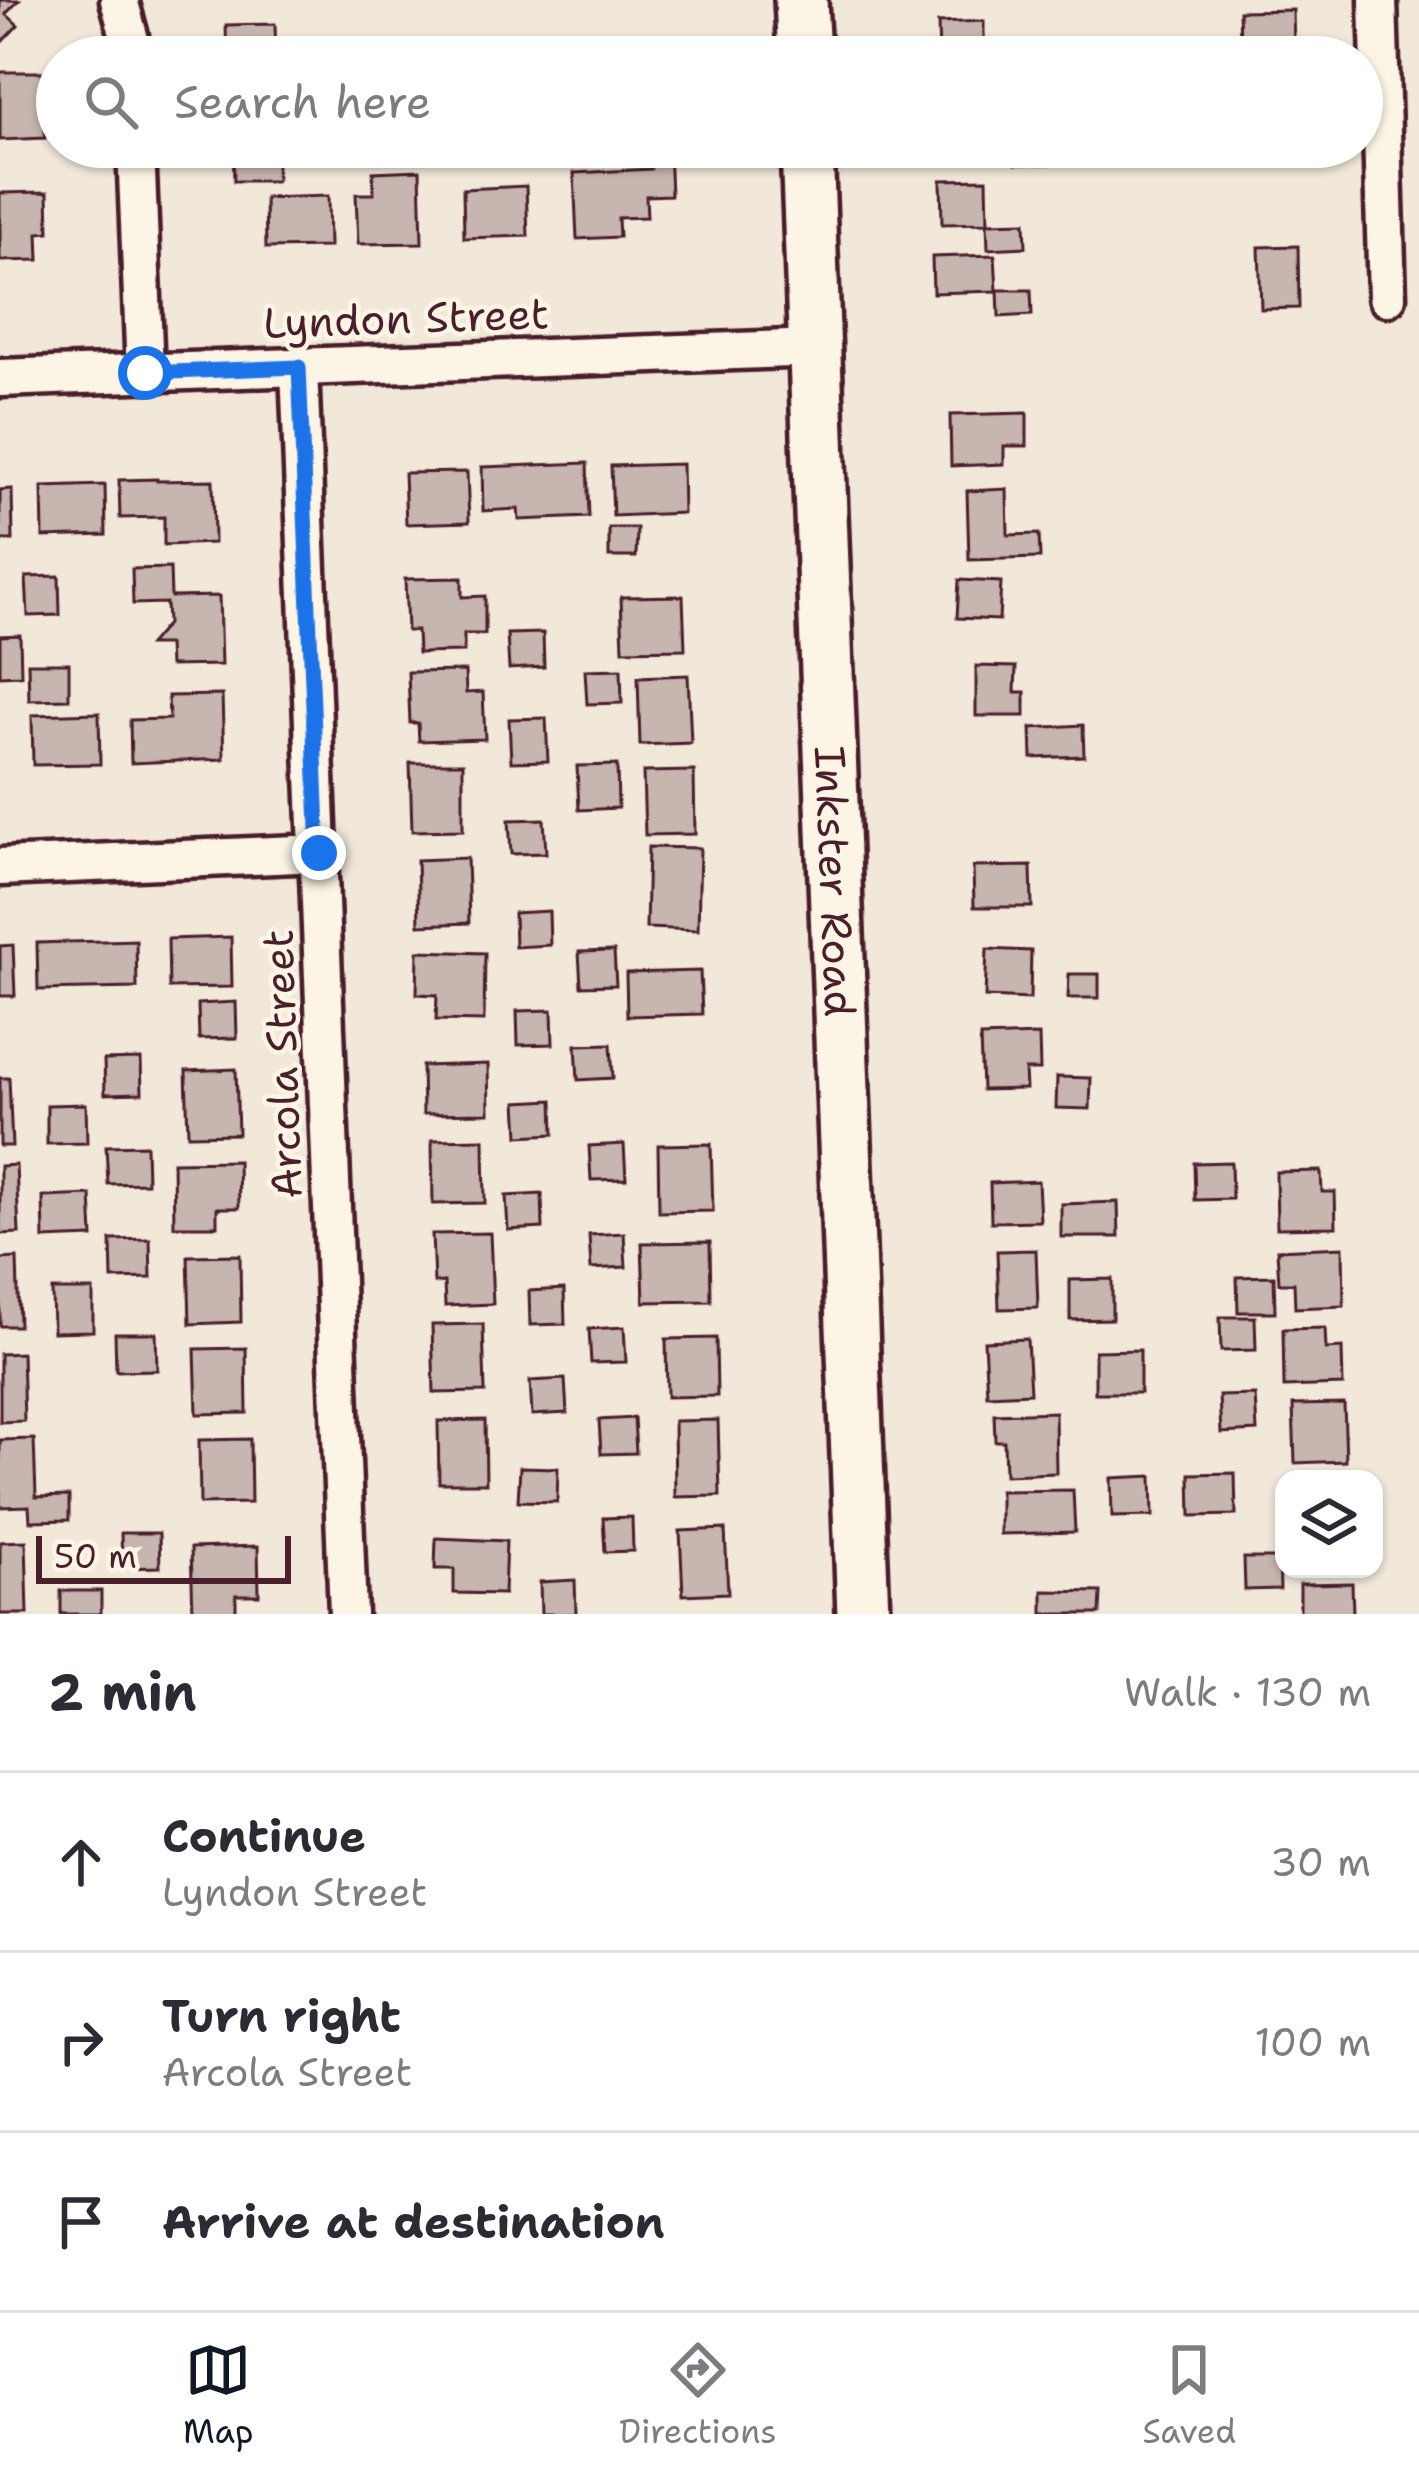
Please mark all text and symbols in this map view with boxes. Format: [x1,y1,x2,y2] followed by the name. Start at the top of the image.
[36,36,1383,168] search box
[78,69,144,135] icon: search
[174,72,431,132] text: Search here
[262,285,550,351] street label: Lyndon Street
[118,346,172,400] route start
[802,745,868,1018] street label: Inkster Road
[292,826,346,880] route end
[249,928,315,1200] street label: Arcola Street
[1275,1470,1383,1578] map controls
[1275,1470,1383,1578] button: layers
[36,1530,291,1583] scale bar
[54,1534,137,1579] text: 50 m
[48,1658,197,1726] text: 2 min
[1124,1666,1371,1718] text: Walk · 130 m
[162,1806,366,1866] text: Continue
[48,1829,114,1895] icon: ahead
[1270,1836,1371,1888] text: 30 m
[162,1866,427,1918] text: Lyndon Street
[162,1986,401,2046] text: Turn right
[48,2009,114,2075] icon: right
[1255,2016,1371,2068] text: 100 m
[162,2046,412,2098] text: Arcola Street
[48,2189,114,2255] icon: arrive
[162,2192,665,2252] text: Arrive at destination
[183,2337,254,2454] tab: Map
[619,2337,777,2454] tab: Directions
[1142,2337,1236,2454] tab: Saved

